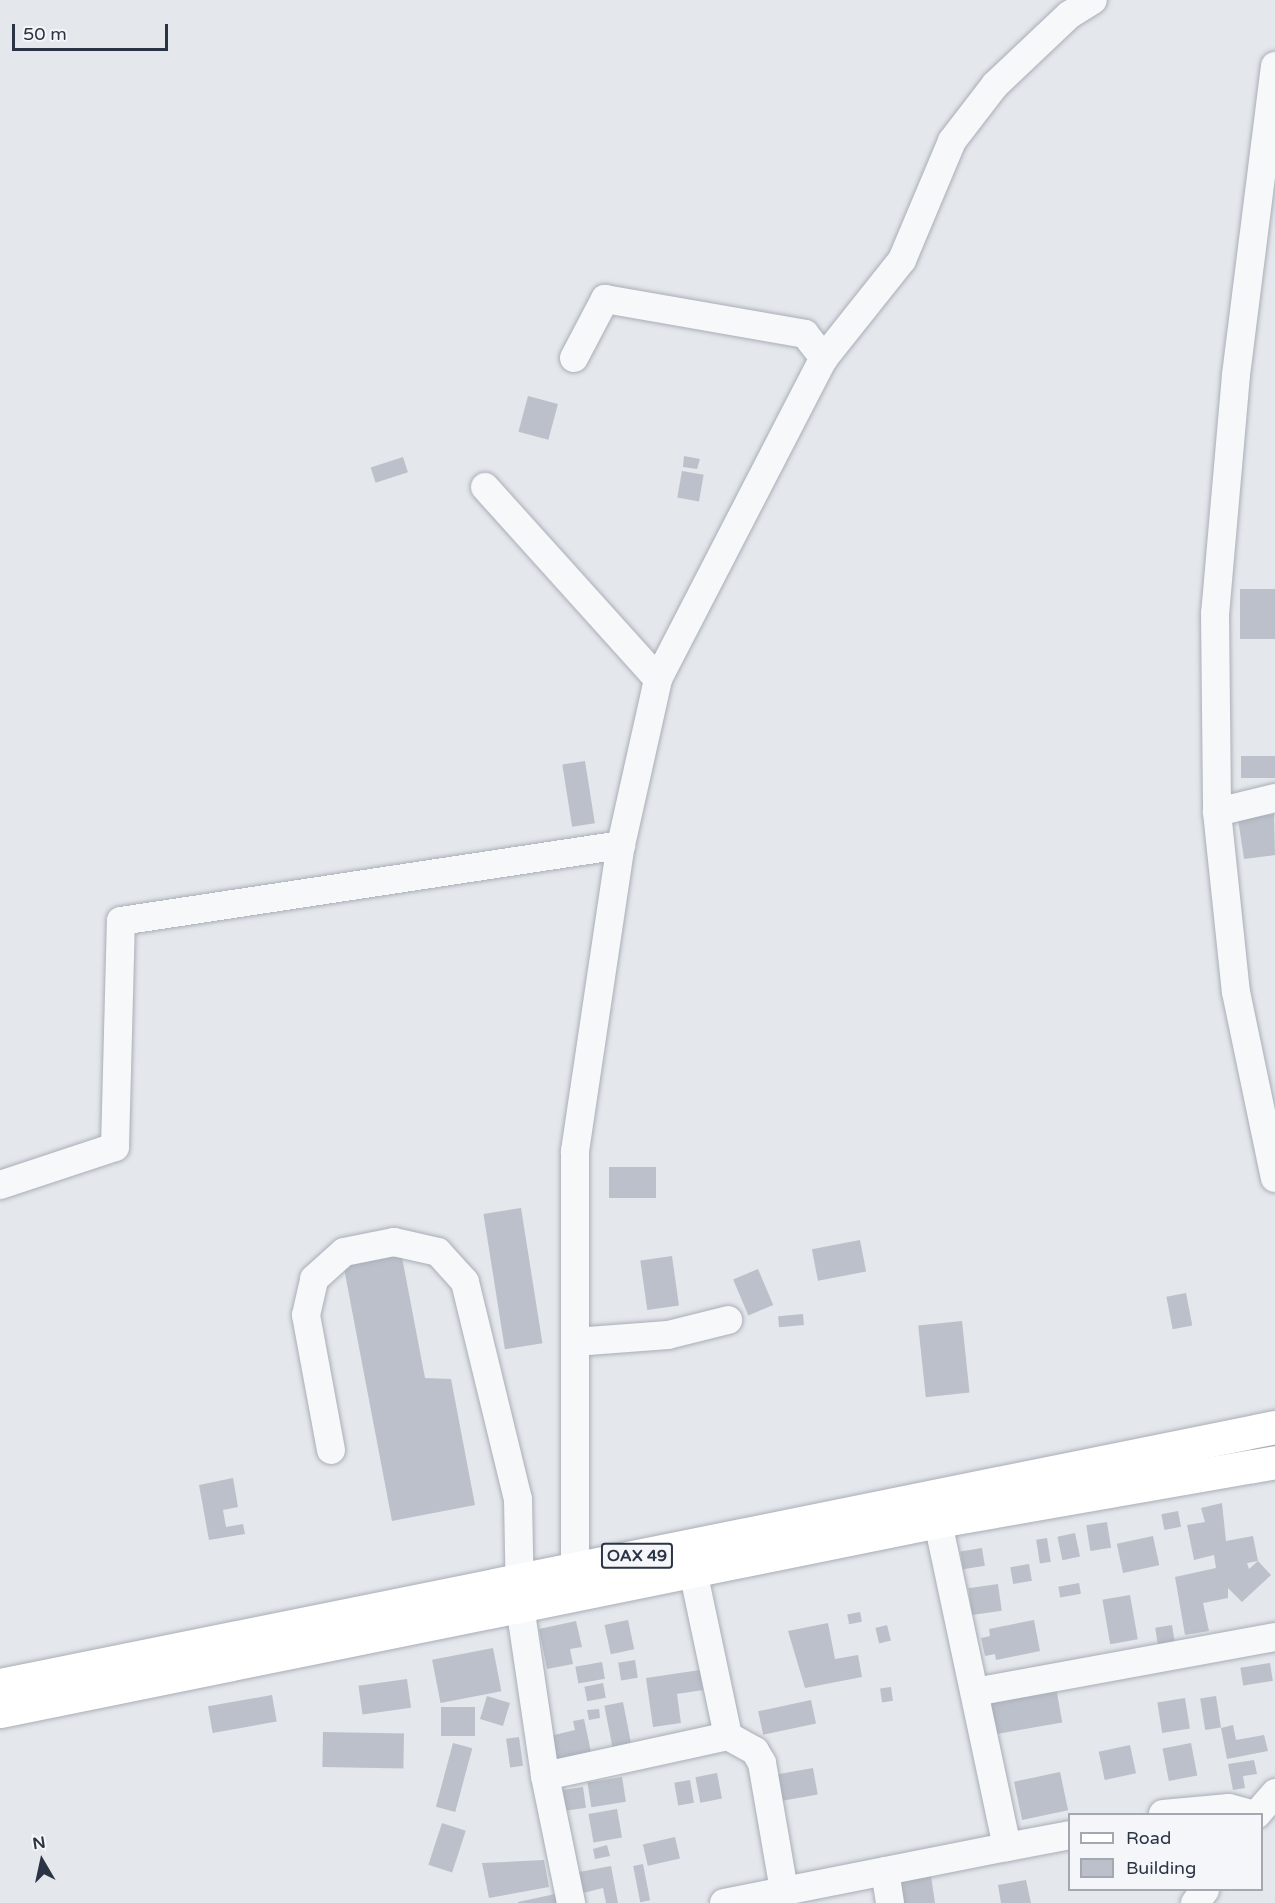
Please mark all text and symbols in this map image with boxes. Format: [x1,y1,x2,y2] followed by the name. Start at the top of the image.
[15,12,171,50] scale bar
[23,23,67,45] text: 50 m
[600,1543,674,1569] road number: OAX 49
[1068,1813,1263,1891] legend
[1126,1827,1171,1849] text: Road
[12,1831,72,1891] north arrow
[31,1832,47,1854] text: N
[1126,1857,1196,1879] text: Building

